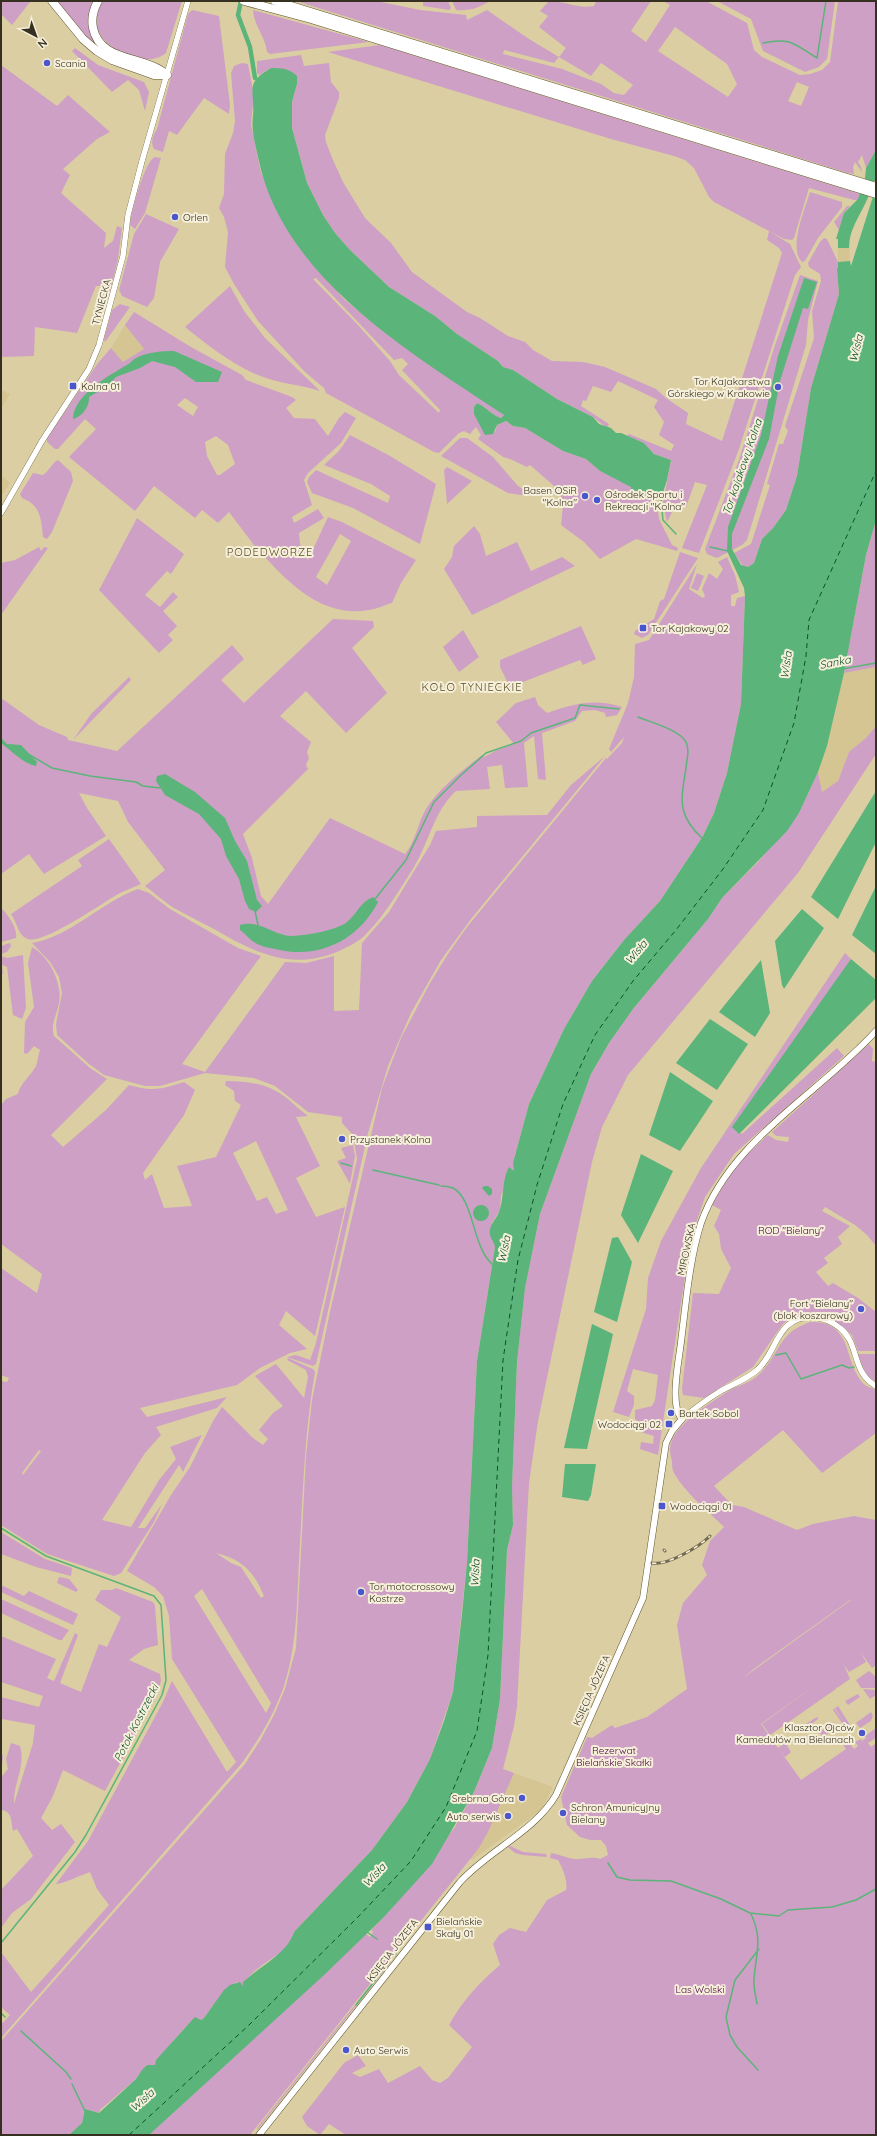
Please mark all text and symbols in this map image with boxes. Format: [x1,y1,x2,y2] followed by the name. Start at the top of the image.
[16,16,56,56] north arrow
[35,36,50,51] text: N
[55,57,86,70] place label: Scania
[42,58,52,68] marker: Scania
[183,211,208,224] place label: Orlen
[170,212,180,222] marker: Orlen
[89,277,114,326] street label: TYNIECKA
[846,332,866,363] water label: Wisła
[667,375,770,400] place label: Tor Kajakarstwa Górskiego w Krakowie
[81,380,120,393] place label: Kolna 01
[68,381,78,391] marker: Kolna 01
[773,382,783,392] marker: Tor Kajakarstwa Górskiego w Krakowie
[719,416,765,517] water label: Tor kajakowy Kolna
[523,484,577,509] place label: Basen OSiR "Kolna"
[605,488,685,513] place label: Ośrodek Sportu i Rekreacji "Kolna"
[580,491,590,501] marker: Basen OSiR "Kolna"
[592,495,602,505] marker: Ośrodek Sportu i Rekreacji "Kolna"
[227,545,313,559] district label: PODEDWORZE
[651,622,729,635] place label: Tor Kajakowy 02
[638,623,648,633] marker: Tor Kajakowy 02
[777,649,795,680] water label: Wisła
[818,652,853,672] water label: Sanka
[422,680,522,694] district label: KOŁO TYNIECKIE
[622,936,651,967] water label: Wisła
[350,1133,431,1146] place label: Przystanek Kolna
[337,1134,347,1144] marker: Przystanek Kolna
[675,1221,699,1277] street label: MIROWSKA
[758,1224,824,1237] park label: ROD "Bielany"
[494,1233,514,1264] water label: Wisła
[774,1297,853,1322] place label: Fort "Bielany" (blok koszarowy)
[856,1304,866,1314] marker: Fort "Bielany" (blok koszarowy)
[679,1407,739,1420] place label: Bartek Sobol
[666,1408,676,1418] marker: Bartek Sobol
[597,1418,661,1431] place label: Wodociągi 02
[664,1419,674,1429] marker: Wodociągi 02
[670,1500,732,1513] place label: Wodociągi 01
[657,1501,667,1511] marker: Wodociągi 01
[467,1558,483,1587] water label: Wisła
[369,1580,454,1605] place label: Tor motocrossowy Kostrze
[356,1587,366,1597] marker: Tor motocrossowy Kostrze
[570,1652,613,1728] street label: KSIĘCIA JÓZEFA
[111,1681,162,1764] water label: Potok Kostrzecki
[736,1721,854,1746] place label: Klasztor Ojców Kamedułów na Bielanach
[857,1728,867,1738] marker: Klasztor Ojców Kamedułów na Bielanach
[576,1744,652,1769] park label: Rezerwat Bielańskie Skałki
[452,1792,514,1805] place label: Srebrna Góra
[517,1793,527,1803] marker: Srebrna Góra
[571,1801,660,1826] place label: Schron Amunicyjny Bielany
[558,1808,568,1818] marker: Schron Amunicyjny Bielany
[447,1810,500,1823] place label: Auto serwis
[503,1811,513,1821] marker: Auto serwis
[360,1859,389,1890] water label: Wisła
[436,1915,483,1940] place label: Bielańskie Skały 01
[364,1916,421,1984] street label: KSIĘCIA JÓZEFA
[423,1922,433,1932] marker: Bielańskie Skały 01
[676,1983,724,1996] park label: Las Wolski
[354,2044,408,2057] place label: Auto Serwis
[341,2045,351,2055] marker: Auto Serwis
[127,2085,158,2114] water label: Wisła

